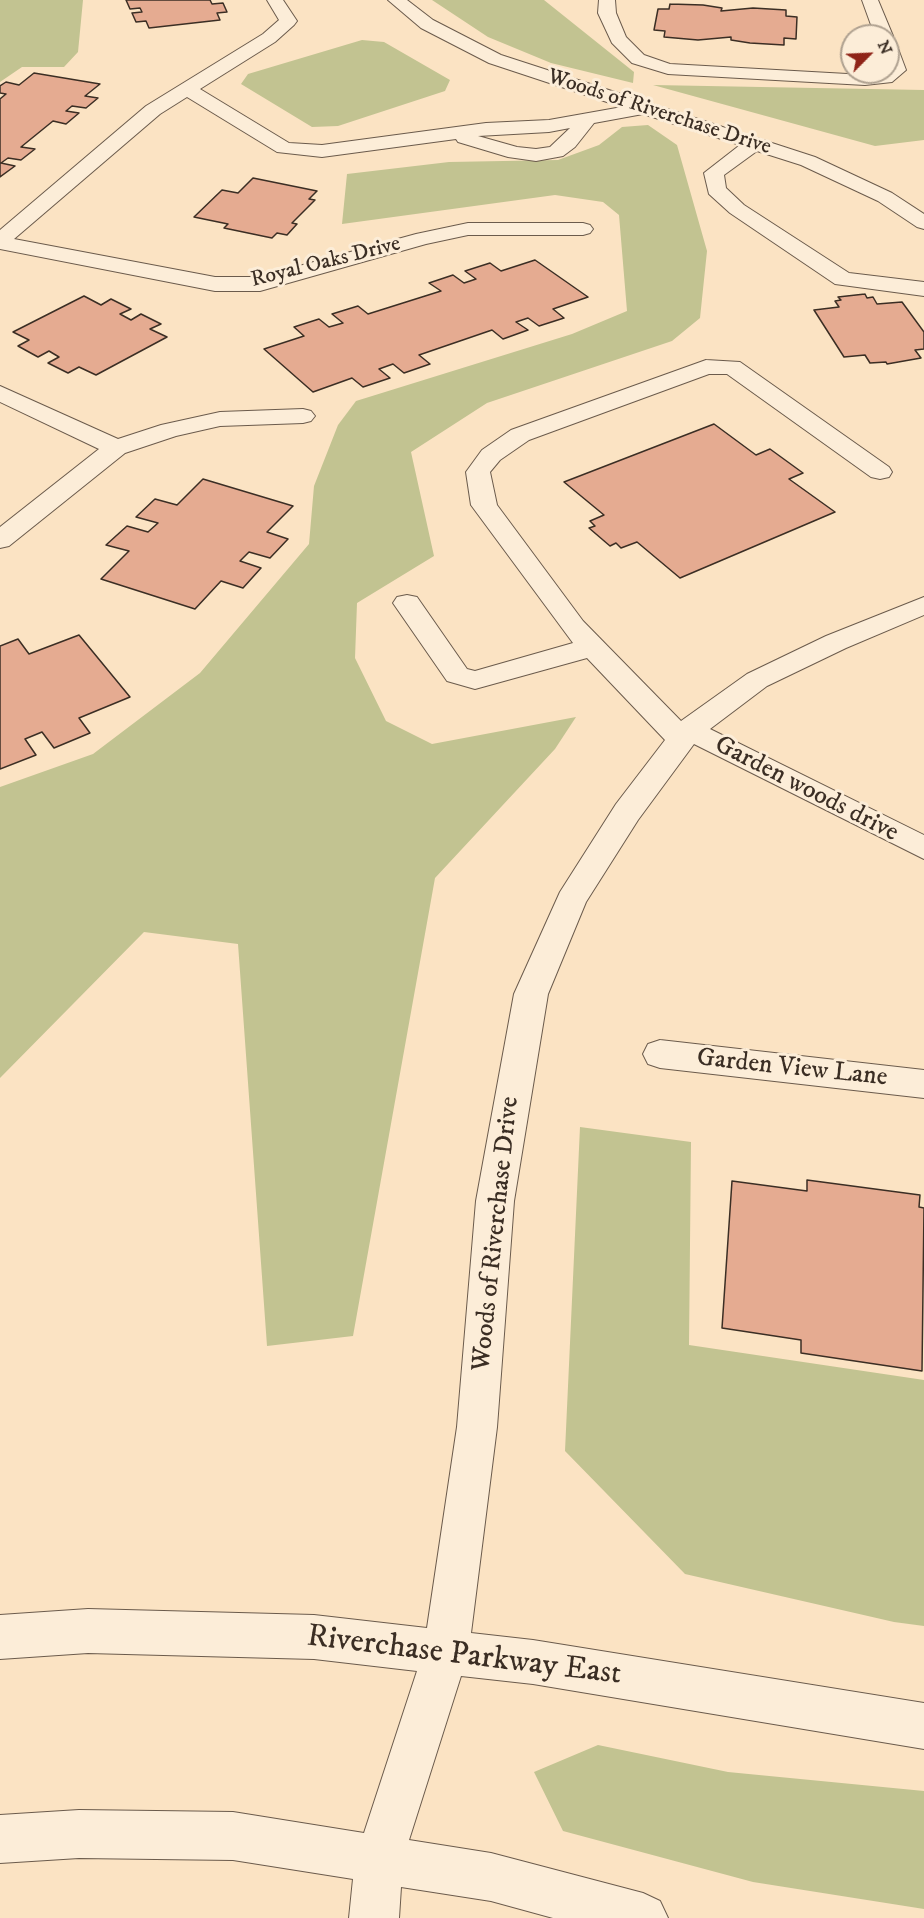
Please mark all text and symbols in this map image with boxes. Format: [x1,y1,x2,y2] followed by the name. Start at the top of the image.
[840,24,900,84] north arrow
[873,37,896,58] text: N
[544,64,774,162] street label: Woods of Riverchase Drive
[248,232,404,294] street label: Royal Oaks Drive
[709,730,903,850] street label: Garden woods drive
[695,1043,889,1095] street label: Garden View Lane
[467,1095,527,1373] street label: Woods of Riverchase Drive
[305,1619,623,1695] street label: Riverchase Parkway East

